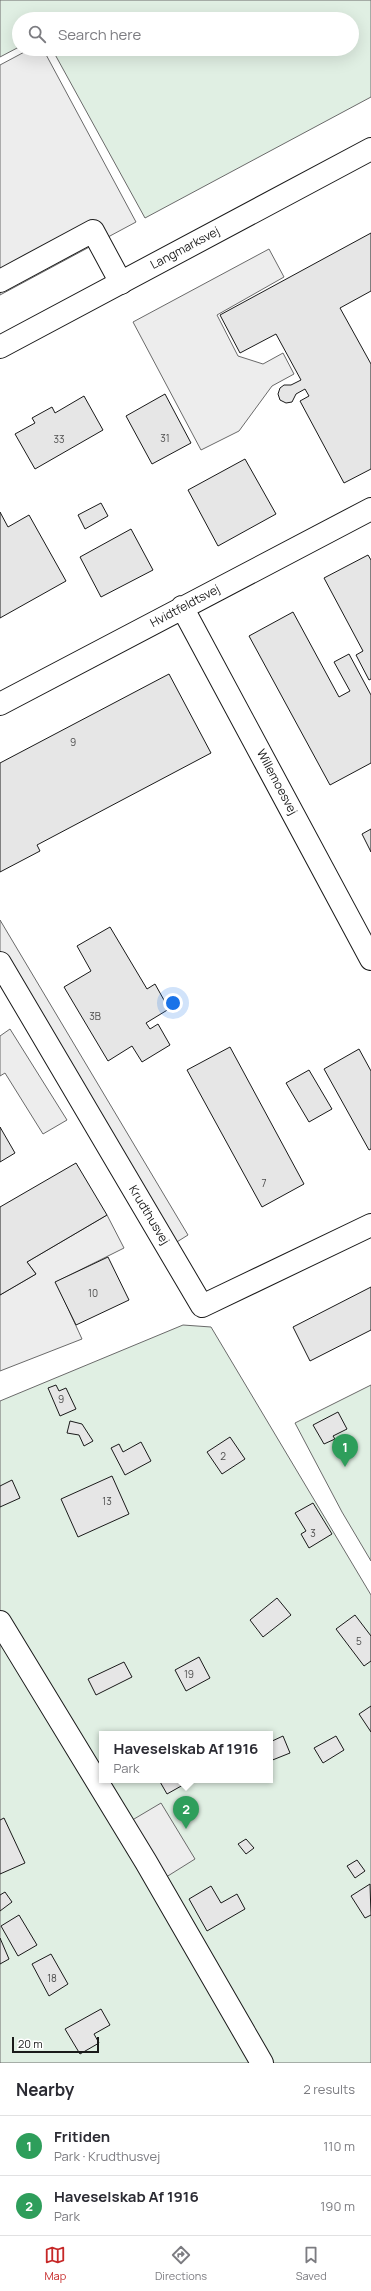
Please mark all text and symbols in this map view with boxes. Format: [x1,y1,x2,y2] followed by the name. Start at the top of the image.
[12,12,359,56] search box
[26,23,48,45] icon: search
[58,24,141,45] text: Search here
[147,222,222,273] street label: Langmarksvej
[160,431,170,445] house number: 31
[53,432,65,446] house number: 33
[147,580,223,631] street label: Hvidtfeldtsvej
[70,735,76,749] house number: 9
[253,746,302,818] street label: Willemoesvej
[163,993,183,1013] your location
[89,1009,101,1023] house number: 3B
[261,1176,267,1190] house number: 7
[125,1182,174,1248] street label: Krudthusvej
[88,1286,98,1300] house number: 10
[58,1392,64,1406] house number: 9
[332,1434,358,1467] pin: 1
[220,1449,226,1463] house number: 2
[102,1494,112,1508] house number: 13
[310,1526,316,1540] house number: 3
[356,1634,362,1648] house number: 5
[184,1667,194,1681] house number: 19
[99,1731,273,1783] popup
[114,1738,258,1759] text: Haveselskab Af 1916
[114,1759,140,1777] text: Park
[173,1796,199,1829] pin: 2
[47,1971,57,1985] house number: 18
[12,2035,99,2054] scale bar
[18,2036,43,2051] text: 20 m
[16,2078,74,2101] text: Nearby
[303,2080,355,2098] text: 2 results
[54,2126,110,2147] text: Fritiden
[26,2137,32,2155] text: 1
[323,2137,355,2155] text: 110 m
[54,2147,160,2165] text: Park · Krudthusvej
[54,2186,199,2207] text: Haveselskab Af 1916
[25,2197,33,2215] text: 2
[320,2197,355,2215] text: 190 m
[54,2207,80,2225] text: Park
[44,2244,66,2283] tab: Map
[155,2244,207,2283] tab: Directions
[296,2244,327,2283] tab: Saved

